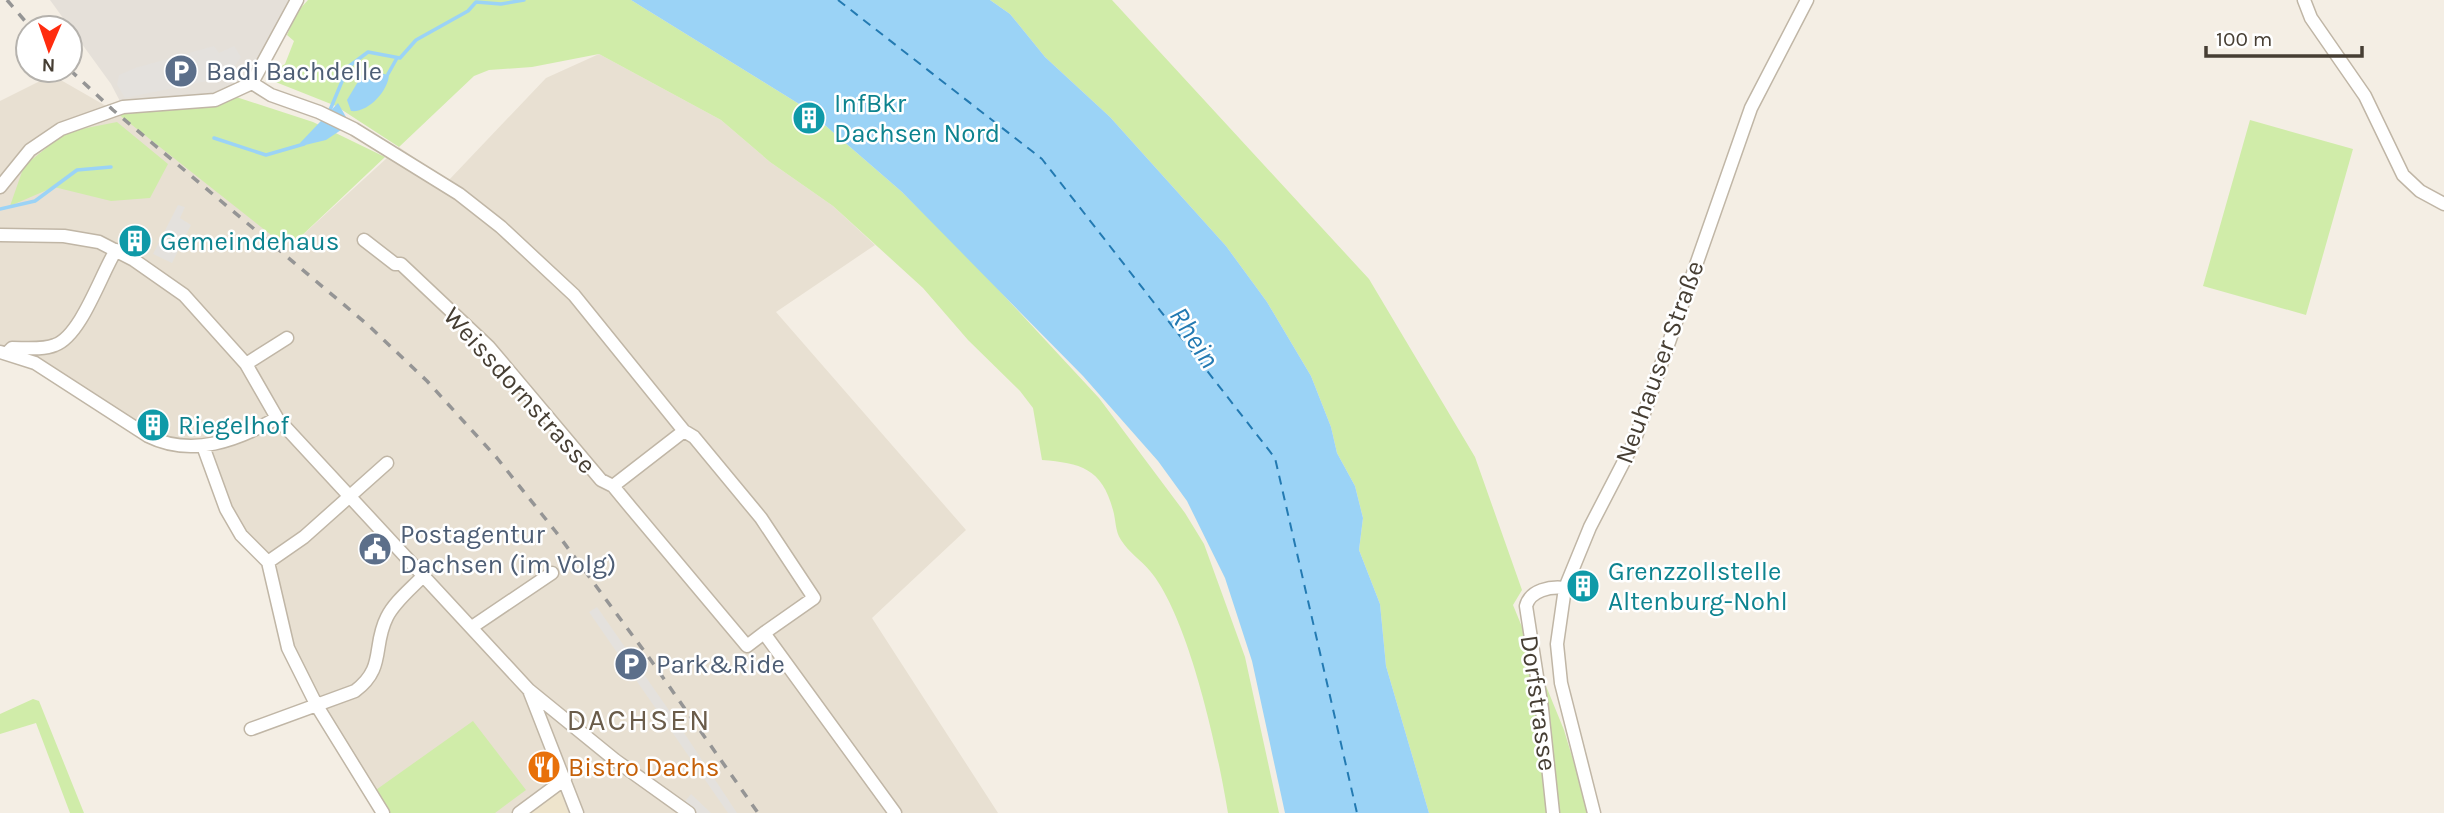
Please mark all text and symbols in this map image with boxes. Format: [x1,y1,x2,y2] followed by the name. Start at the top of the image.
[14,14,84,84] north arrow
[2206,14,2362,58] scale bar
[2216,27,2273,51] text: 100 m
[162,52,200,90] parking icon: Badi Bachdelle
[41,54,56,76] text: N
[206,56,382,87] place label: Badi Bachdelle
[834,88,1000,149] place label: InfBkr Dachsen Nord
[790,99,828,137] building icon: InfBkr Dachsen Nord
[116,222,154,260] building icon: Gemeindehaus
[160,226,339,257] place label: Gemeindehaus
[1608,256,1711,468] street label: Neuhauser Straße
[1163,300,1226,374] water label: Rhein
[437,301,603,480] street label: Weissdornstrasse
[134,406,172,444] building icon: Riegelhof
[178,410,290,441] place label: Riegelhof
[400,519,616,580] place label: Postagentur Dachsen (im Volg)
[356,530,394,568] public building icon: Postagentur Dachsen (im Volg)
[1608,556,1788,617] place label: Grenzzollstelle Altenburg-Nohl
[1564,567,1602,605] building icon: Grenzzollstelle Altenburg-Nohl
[1514,633,1563,773] street label: Dorfstrasse
[612,645,650,683] parking icon: Park&Ride
[656,649,785,680] place label: Park&Ride
[567,702,712,738] district label: DACHSEN
[525,748,563,786] restaurant icon: Bistro Dachs
[568,752,719,783] place label: Bistro Dachs

